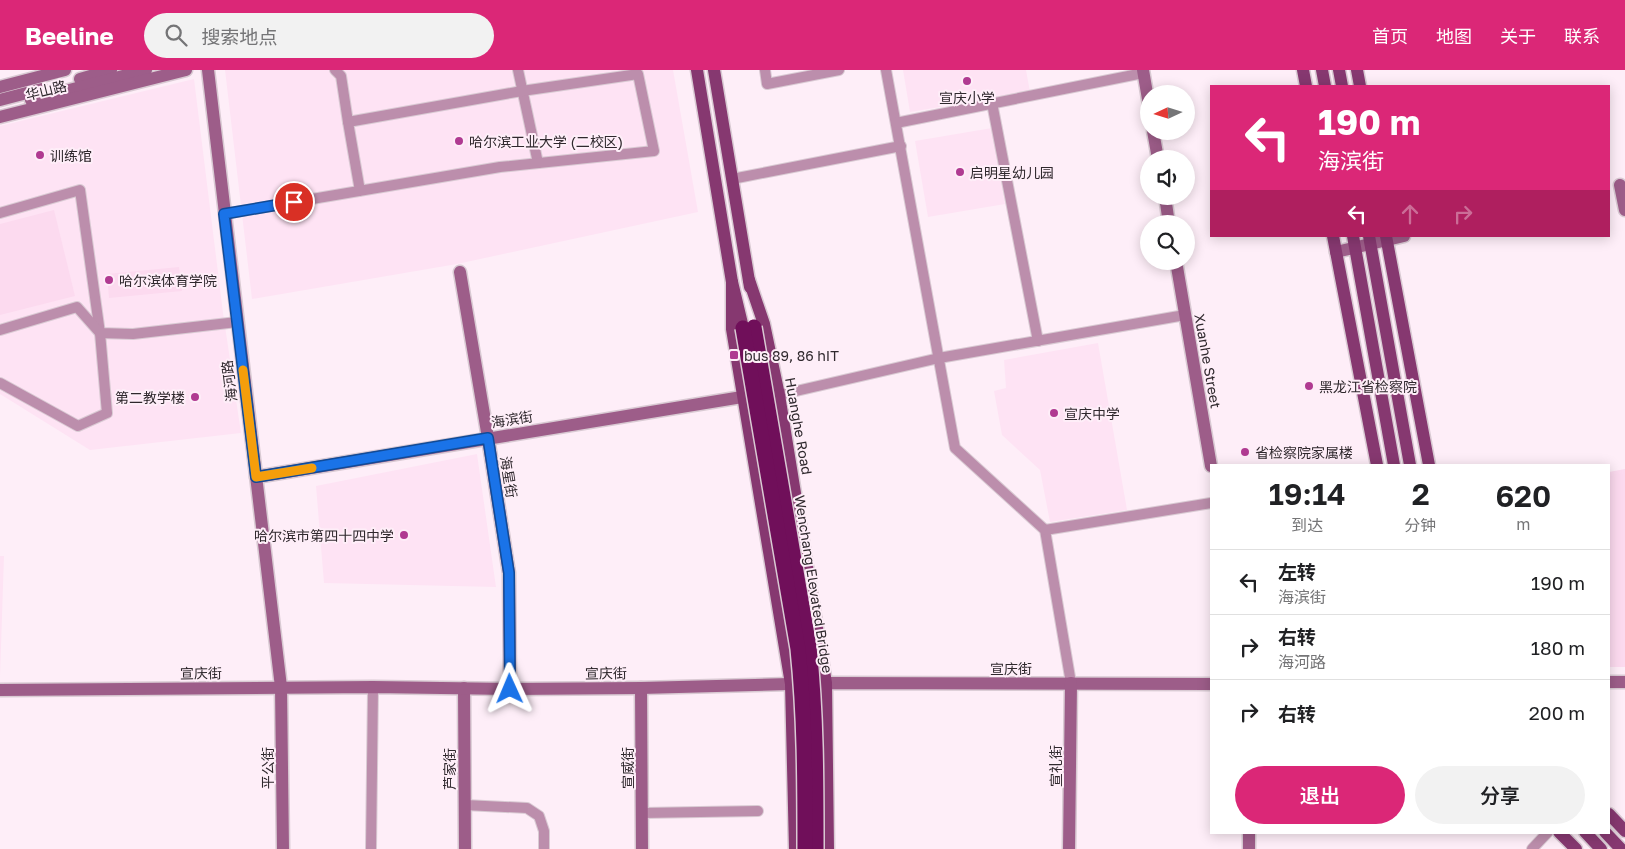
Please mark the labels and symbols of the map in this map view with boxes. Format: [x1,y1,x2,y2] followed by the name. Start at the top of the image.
[961,75,973,87] marker: 宣庆小学
[24,77,68,103] street label: 华山路
[1140,85,1195,140] north arrow
[939,89,995,106] place label: 宣庆小学
[469,133,623,150] place label: 哈尔滨工业大学 (二校区)
[453,135,465,147] marker: 哈尔滨工业大学 (二校区)
[50,147,92,164] place label: 训练馆
[34,149,46,161] marker: 训练馆
[970,164,1054,181] place label: 启明星幼儿园
[954,166,966,178] marker: 启明星幼儿园
[273,181,315,223] pin
[119,272,217,289] place label: 哈尔滨体育学院
[103,274,115,286] marker: 哈尔滨体育学院
[1191,312,1225,410] street label: Xuanhe Street
[744,347,839,364] place label: bus 89, 86 hIT
[728,349,740,361] marker: bus 89, 86 hIT
[218,359,240,403] street label: 海河路
[782,376,816,476] street label: Huanghe Road
[1319,378,1417,395] place label: 黑龙江省检察院
[1303,380,1315,392] marker: 黑龙江省检察院
[115,389,185,406] place label: 第二教学楼
[189,391,201,403] marker: 第二教学楼
[1064,405,1120,422] place label: 宣庆中学
[490,407,534,431] street label: 海滨街
[1048,407,1060,419] marker: 宣庆中学
[1255,444,1353,461] place label: 省检察院家属楼
[1239,446,1251,458] marker: 省检察院家属楼
[497,455,521,499] street label: 海星街
[792,494,836,674] street label: Wenchang Elevated Bridge
[254,527,394,544] place label: 哈尔滨市第四十四中学
[398,529,410,541] marker: 哈尔滨市第四十四中学
[990,660,1032,677] street label: 宣庆街
[483,662,535,714] position arrow
[180,664,222,682] street label: 宣庆街
[585,664,627,682] street label: 宣庆街
[1047,745,1064,787] street label: 宣礼街
[259,747,276,789] street label: 平公街
[619,747,636,789] street label: 宣威街
[441,748,458,790] street label: 芦家街

